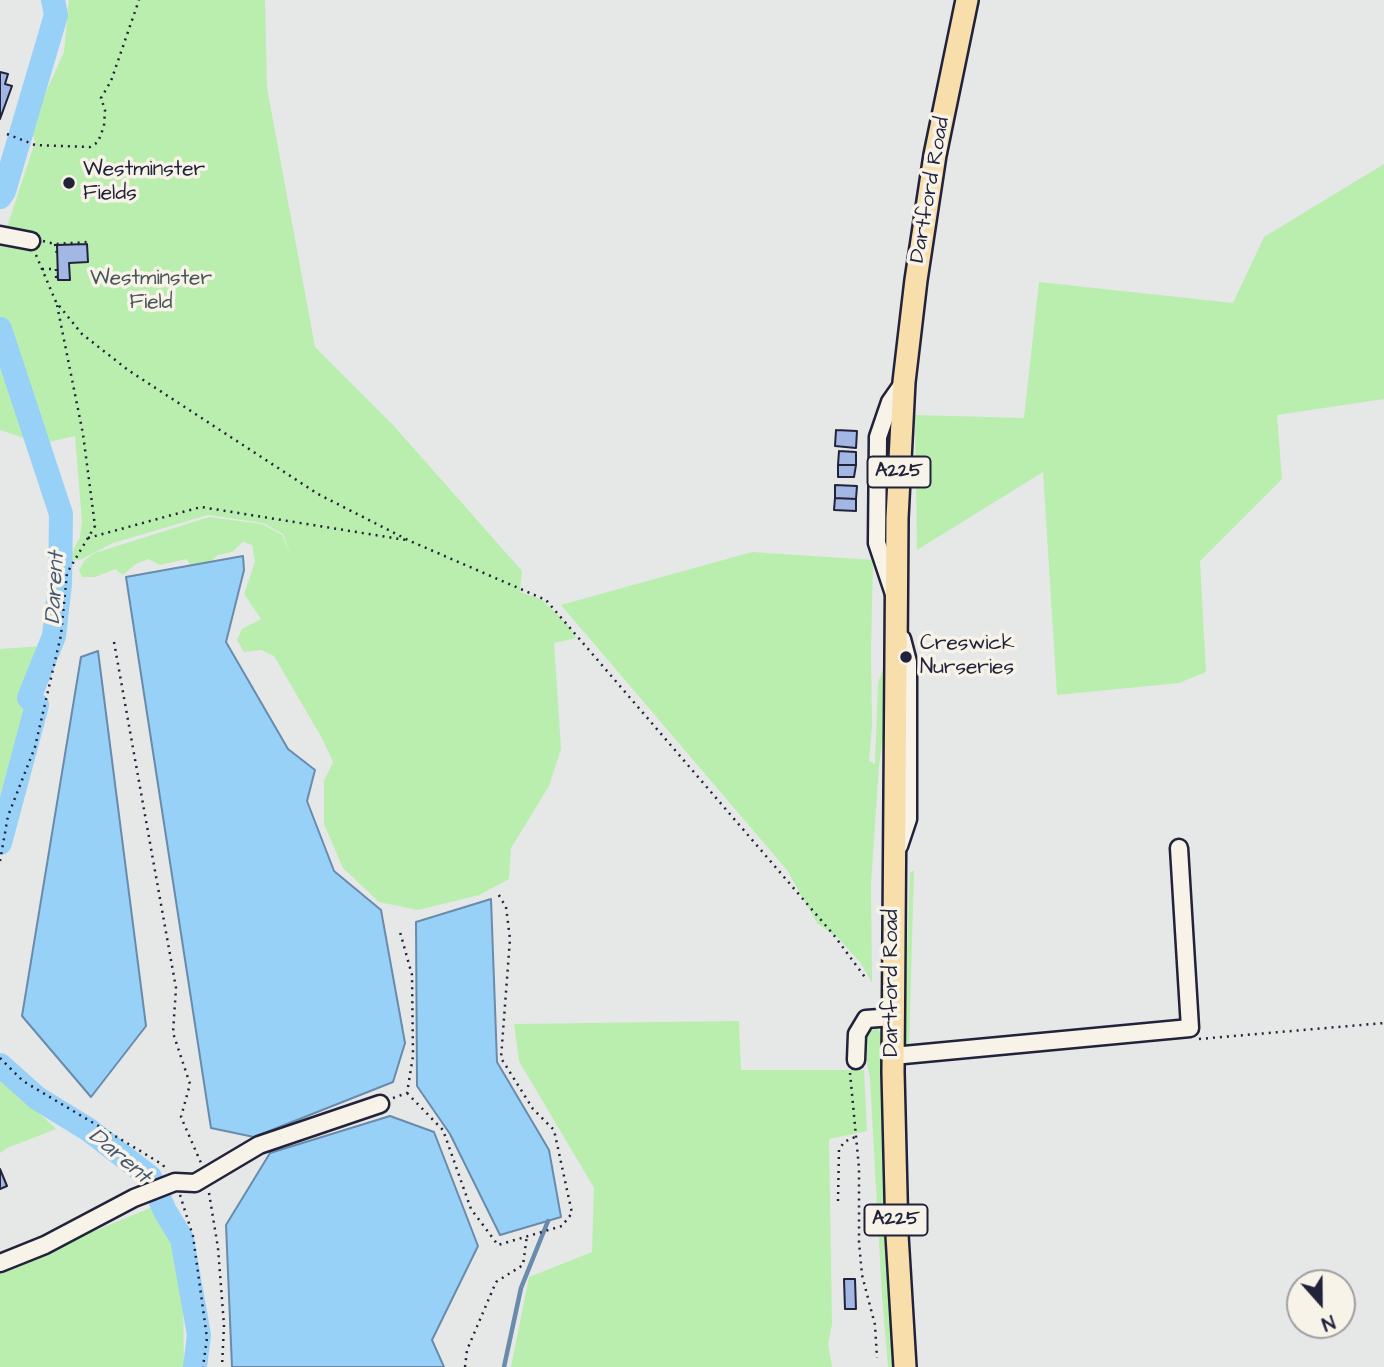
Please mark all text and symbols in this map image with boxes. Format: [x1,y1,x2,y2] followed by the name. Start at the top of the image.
[906,115,956,265] street label: Dartford Road
[83,158,205,208] place label: Westminster Fields
[61,175,77,191] marker: Westminster Fields
[90,267,212,317] park label: Westminster Field
[867,457,930,488] road number: A225
[40,551,72,625] water label: Darent
[920,632,1015,682] place label: Creswick Nurseries
[898,649,914,665] marker: Creswick Nurseries
[880,909,906,1057] street label: Dartford Road
[82,1123,156,1191] water label: Darent
[864,1204,928,1236] road number: A225
[1286,1269,1356,1339] north arrow
[1318,1307,1338,1337] text: N

